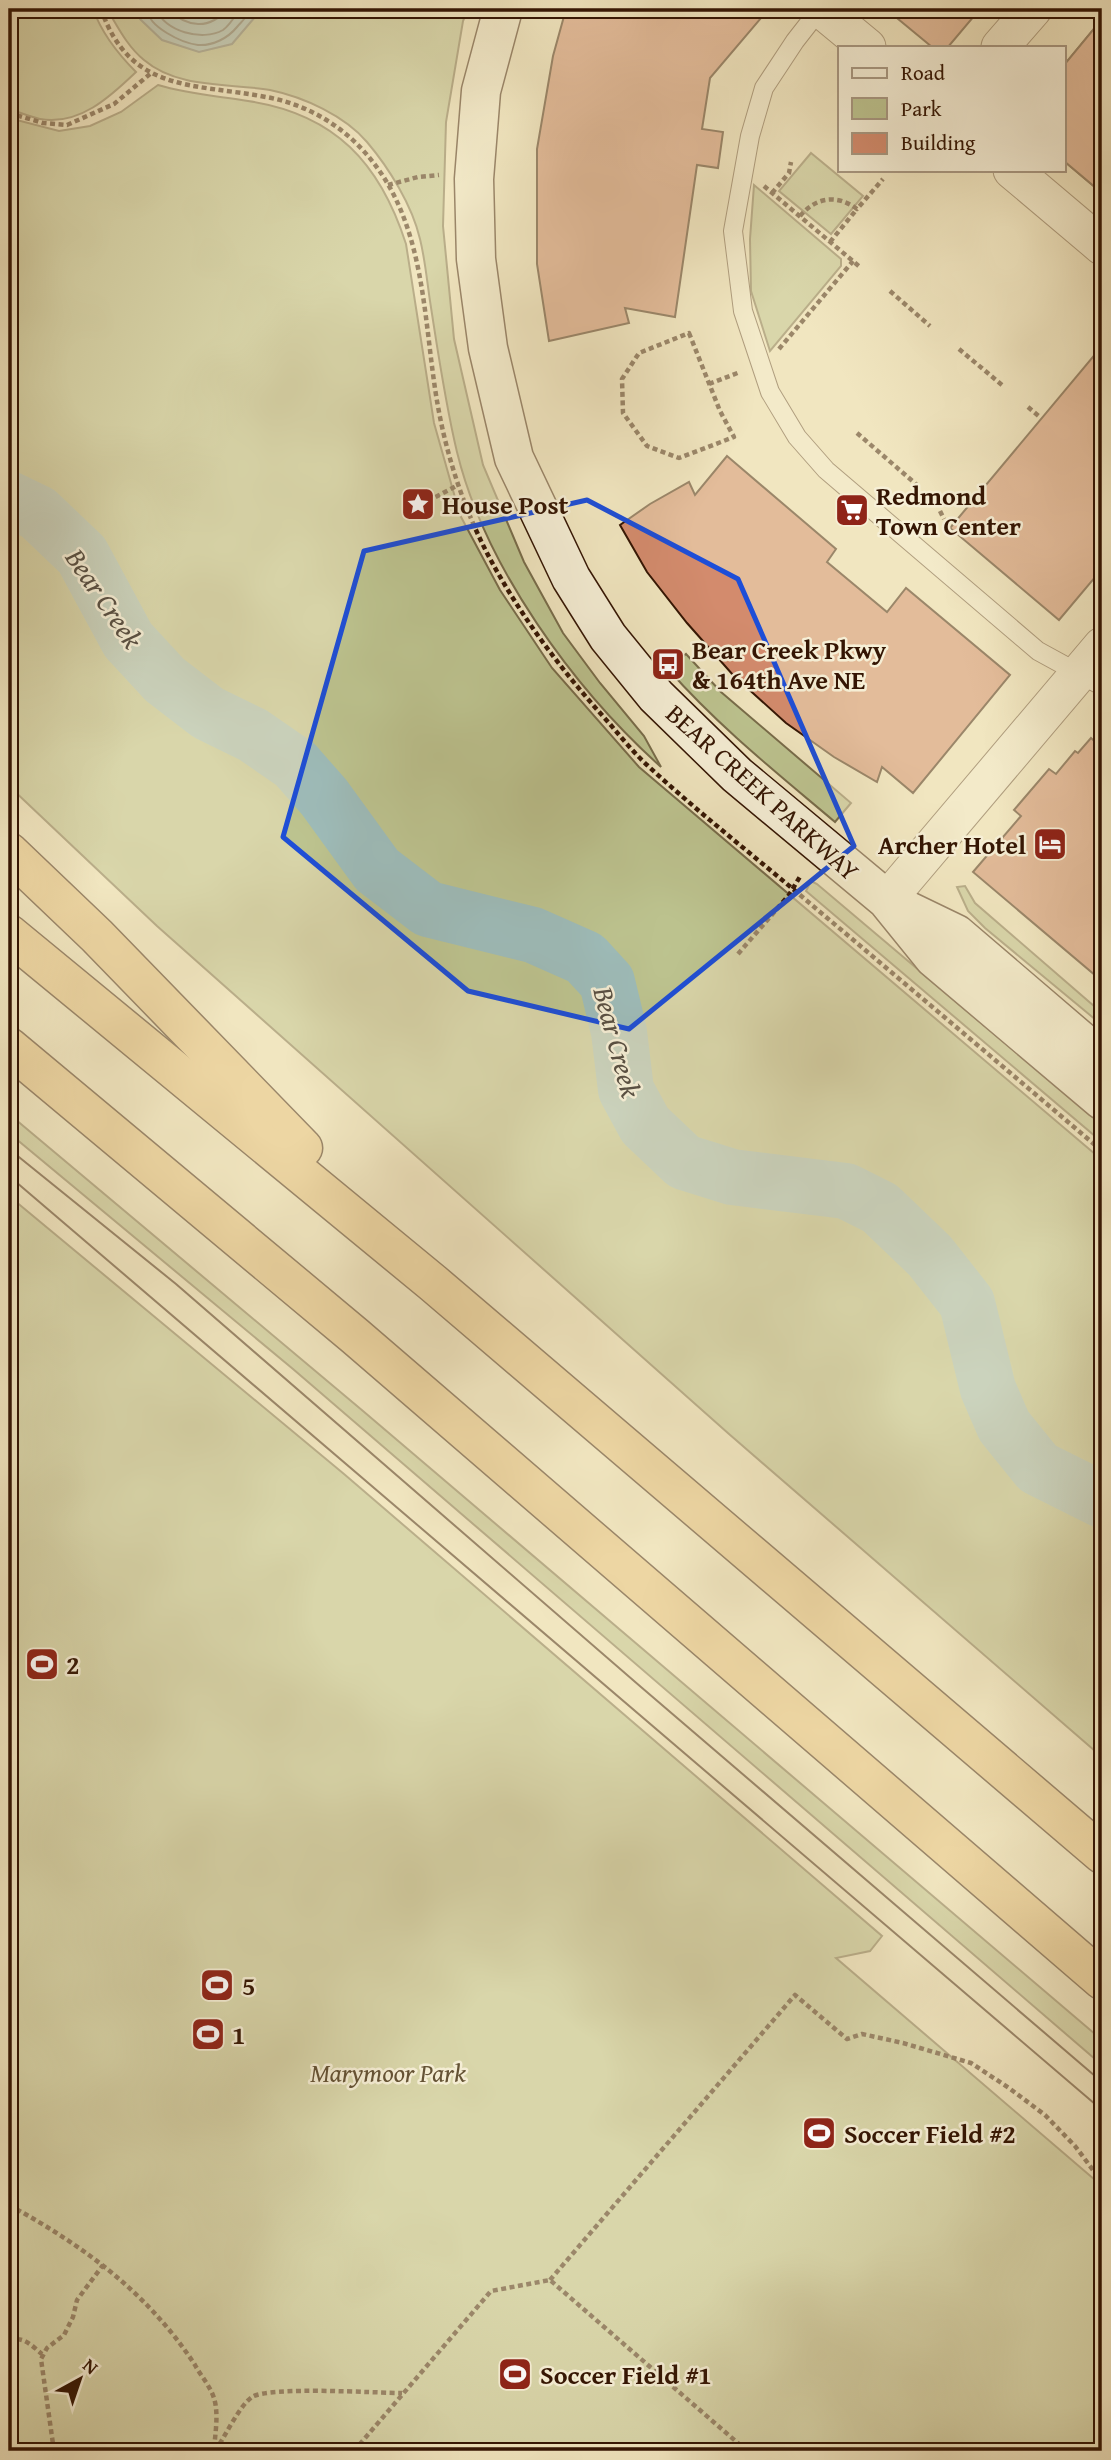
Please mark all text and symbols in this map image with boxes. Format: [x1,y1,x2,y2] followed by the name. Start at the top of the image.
[838,46,1066,172] legend
[901,57,946,88] text: Road
[901,93,942,124] text: Park
[901,127,976,158] text: Building
[876,476,1021,545] place label: Redmond Town Center
[399,485,437,523] place icon: House Post
[442,485,569,524] place label: House Post
[833,491,871,529] supermarket icon: Redmond Town Center
[56,539,154,657] water label: Bear Creek
[692,630,887,699] place label: Bear Creek Pkwy & 164th Ave NE
[649,645,687,683] bus stop icon: Bear Creek Pkwy & 164th Ave NE
[658,694,869,890] street label: BEAR CREEK PARKWAY
[878,825,1026,864] place label: Archer Hotel
[1031,825,1069,863] hotel icon: Archer Hotel
[583,981,653,1102] water label: Bear Creek
[23,1645,61,1683] sports icon: 2
[66,1645,79,1684] place label: 2
[198,1966,236,2004] sports icon: 5
[242,1966,255,2005] place label: 5
[189,2015,227,2053] sports icon: 1
[232,2015,245,2054] place label: 1
[310,2053,466,2092] park label: Marymoor Park
[800,2114,838,2152] sports icon: Soccer Field #2
[844,2114,1016,2153] place label: Soccer Field #2
[46,2344,116,2414] north arrow
[77,2351,105,2381] text: N
[496,2355,534,2393] sports icon: Soccer Field #1
[540,2355,712,2394] place label: Soccer Field #1

